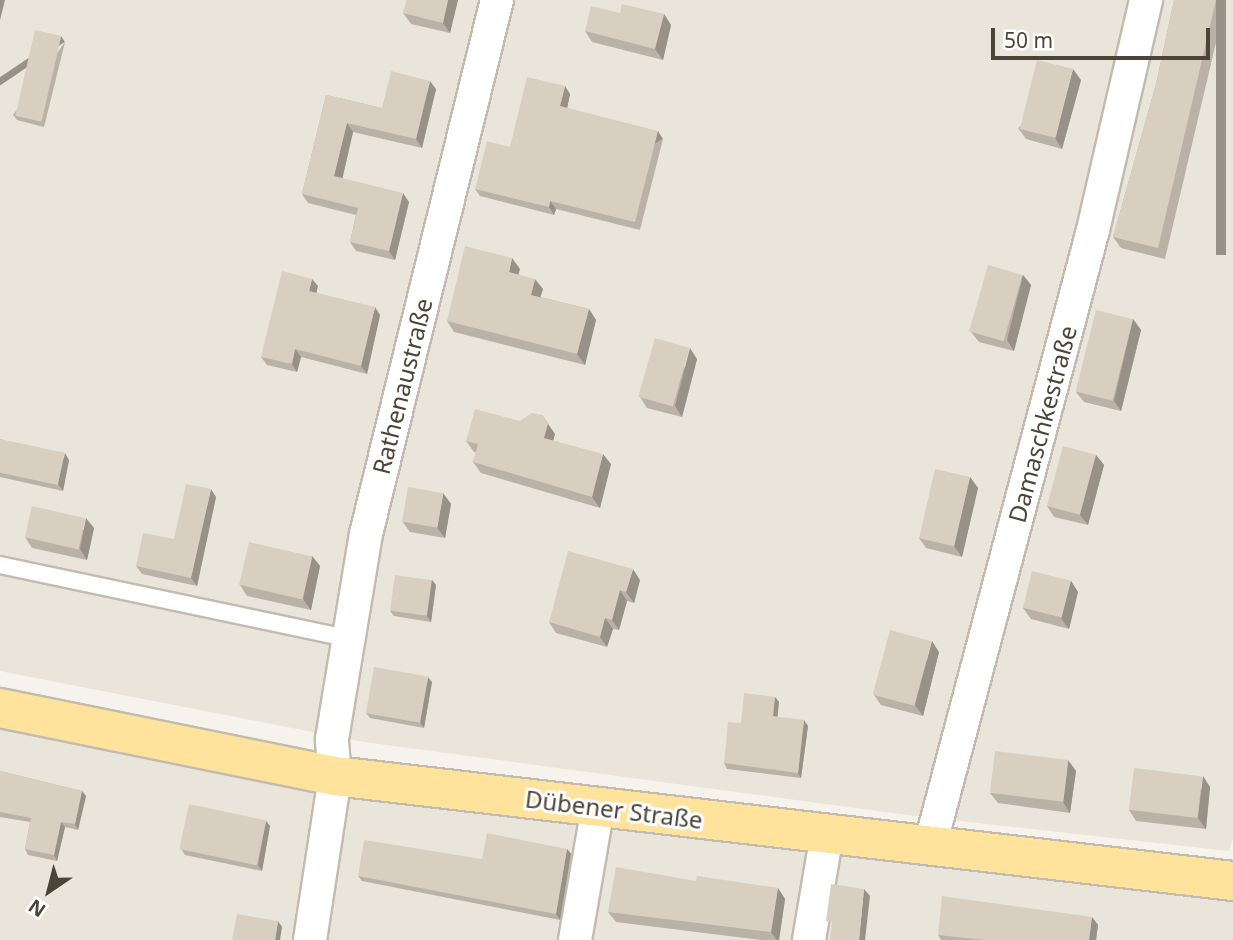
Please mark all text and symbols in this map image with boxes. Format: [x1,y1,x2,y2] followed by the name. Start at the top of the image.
[995,14,1214,58] scale bar
[1004,26,1053,54] text: 50 m
[366,295,438,477] street label: Rathenaustraße
[1002,322,1082,526] street label: Damaschkestraße
[524,784,704,834] street label: Dübener Straße
[14,856,84,926] north arrow
[23,893,51,923] text: N

